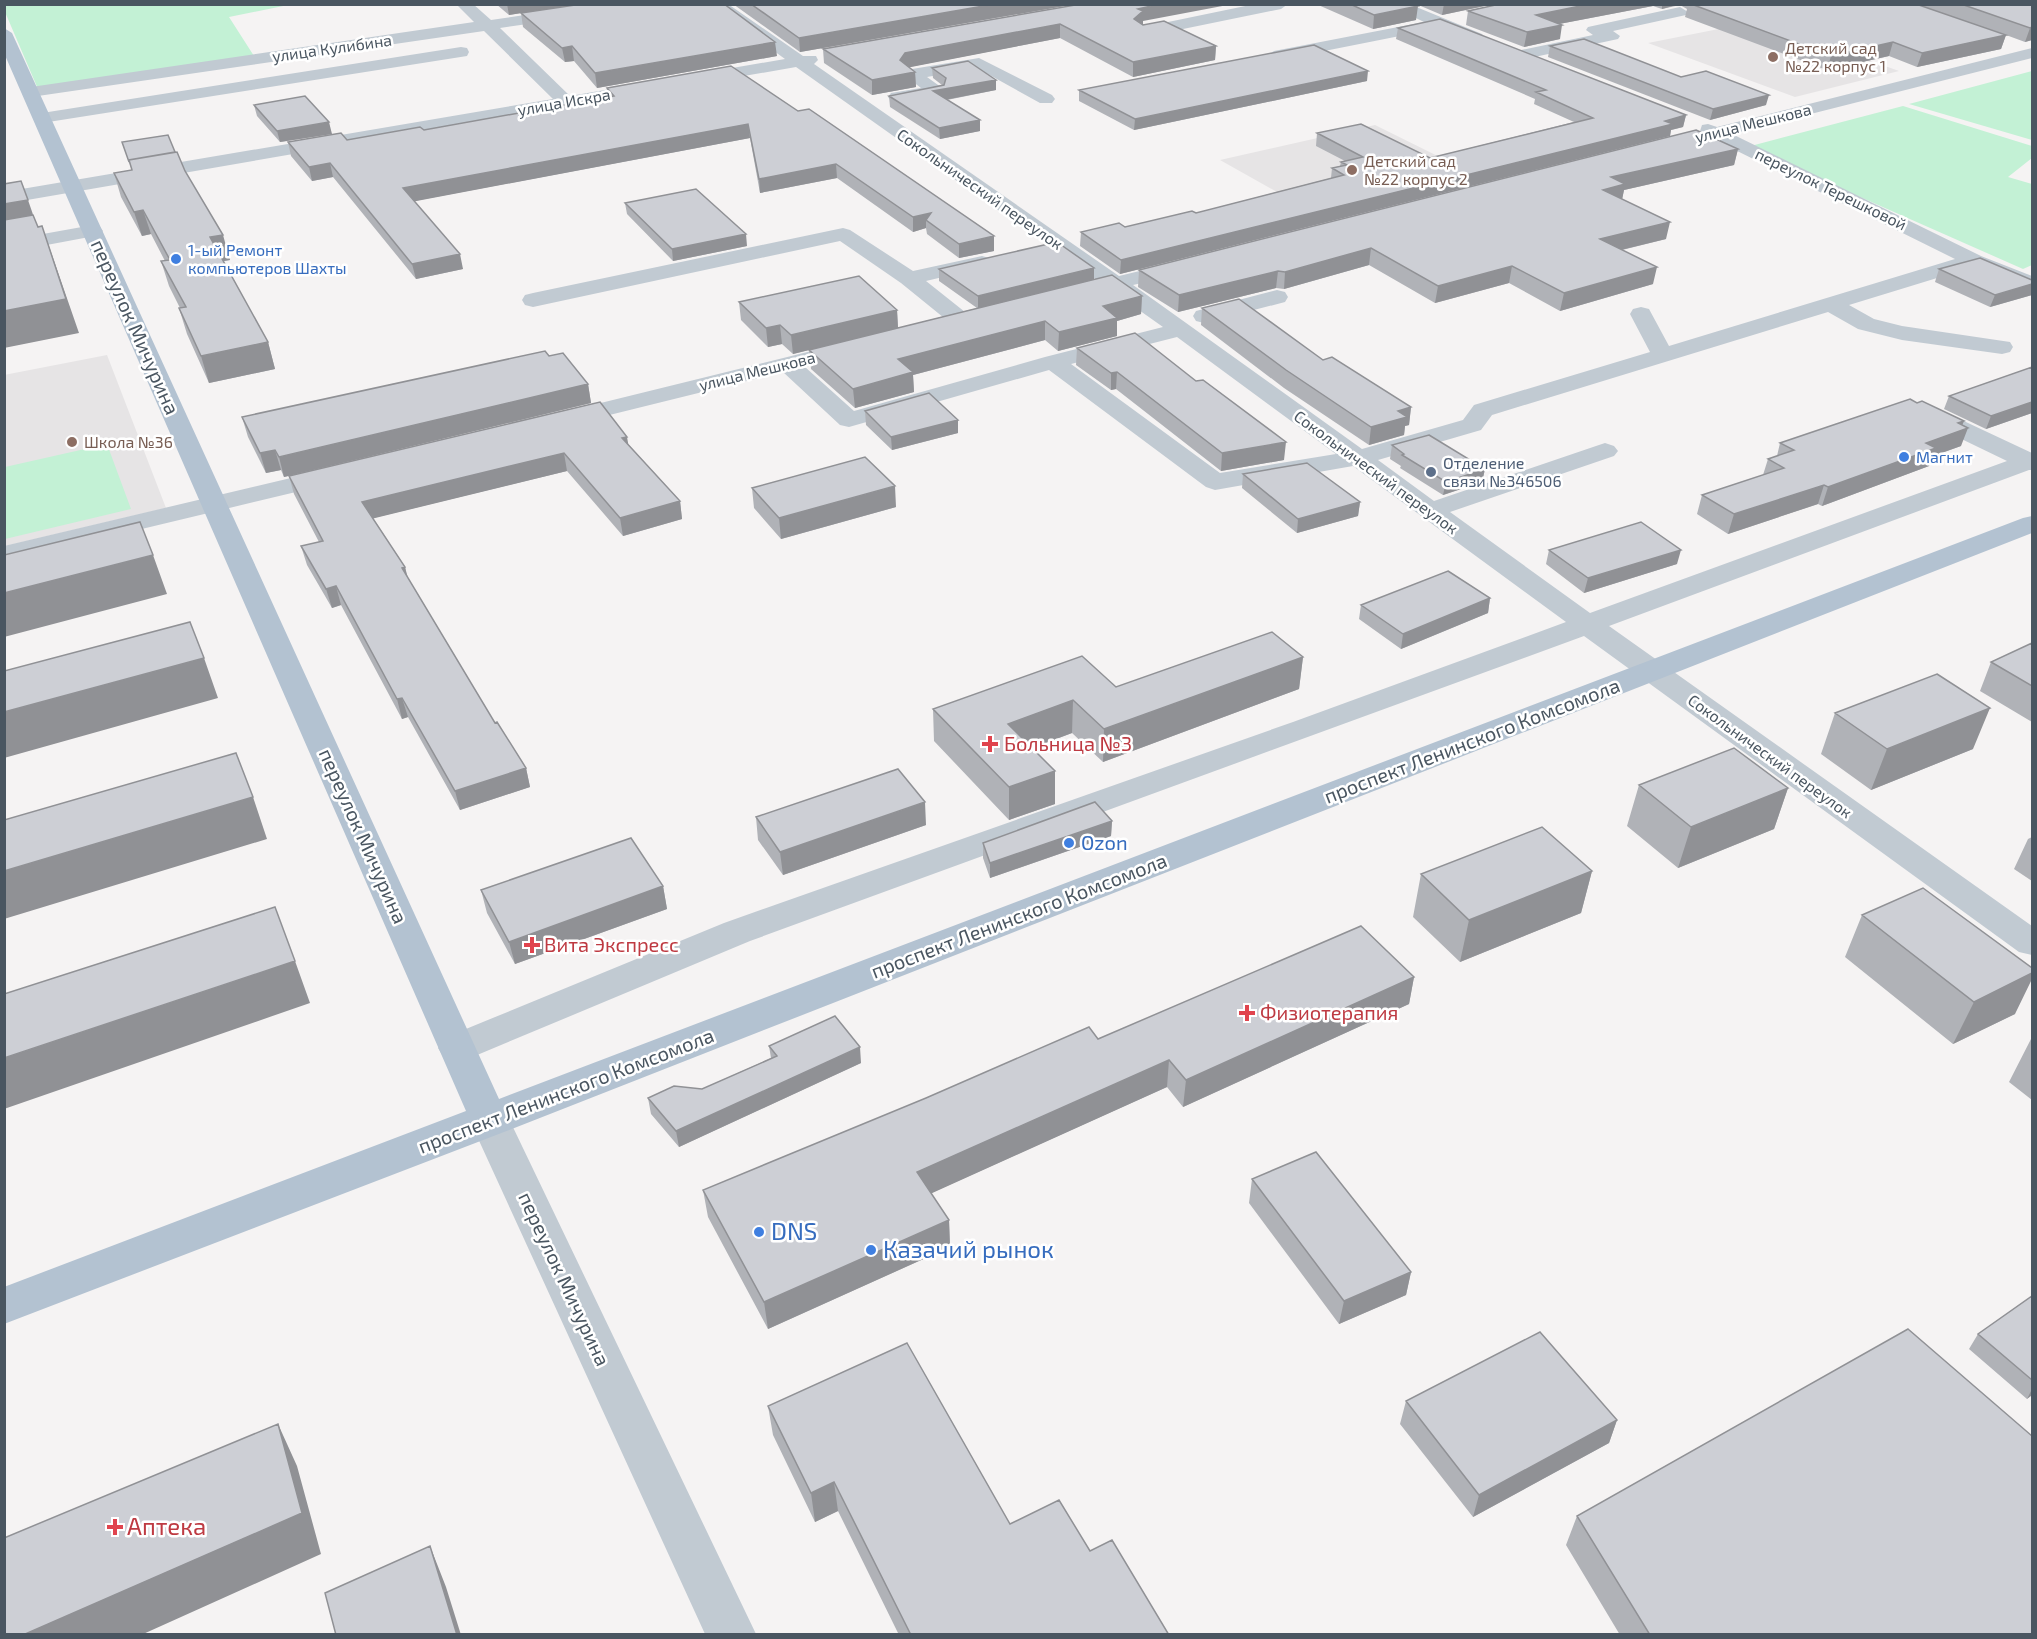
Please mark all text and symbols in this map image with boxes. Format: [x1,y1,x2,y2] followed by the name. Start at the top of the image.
[271,30,393,66] street label: улица Кулибина
[1785,38,1886,76] place label: Детский сад №22 корпус 1
[1766,50,1780,64] marker: Детский сад №22 корпус 1
[516,84,612,120] street label: улица Искра
[1693,99,1813,147] street label: улица Мешкова
[893,124,1067,254] street label: Сокольнический переулок
[1752,144,1910,234] street label: переулок Терешковой
[1364,151,1468,189] place label: Детский сад №22 корпус 2
[1345,163,1359,177] marker: Детский сад №22 корпус 2
[86,235,185,418] street label: переулок Мичурина
[188,240,347,277] place label: 1-ый Ремонт компьютеров Шахты
[169,252,183,266] marker: 1-ый Ремонт компьютеров Шахты
[697,347,817,395] street label: улица Мешкова
[1290,406,1462,539] street label: Сокольнический переулок
[84,432,173,451] place label: Школа №36
[65,435,79,449] marker: Школа №36
[1916,447,1973,466] place label: Магнит
[1897,450,1911,464] marker: Магнит
[1443,453,1562,490] place label: Отделение связи №346506
[1424,465,1438,479] marker: Отделение связи №346506
[1320,672,1623,808] street label: проспект Ленинского Комсомола
[1684,690,1856,823] street label: Сокольнический переулок
[1004,731,1132,755] place label: Больница №3
[981,735,999,753] marker: Больница №3
[314,744,413,927] street label: переулок Мичурина
[1081,830,1128,854] place label: Ozon
[1062,836,1076,850] marker: Ozon
[867,847,1170,983] street label: проспект Ленинского Комсомола
[544,932,679,956] place label: Вита Экспресс
[525,938,539,952] marker: Вита Экспресс
[1260,1000,1398,1024] place label: Физиотерапия
[1238,1004,1256,1022] marker: Физиотерапия
[414,1022,717,1158] street label: проспект Ленинского Комсомола
[513,1188,616,1370] street label: переулок Мичурина
[771,1216,817,1245] place label: DNS
[752,1225,766,1239] marker: DNS
[883,1234,1054,1263] place label: Казачий рынок
[864,1243,878,1257] marker: Казачий рынок
[127,1511,206,1540] place label: Аптека
[108,1520,122,1534] marker: Аптека

